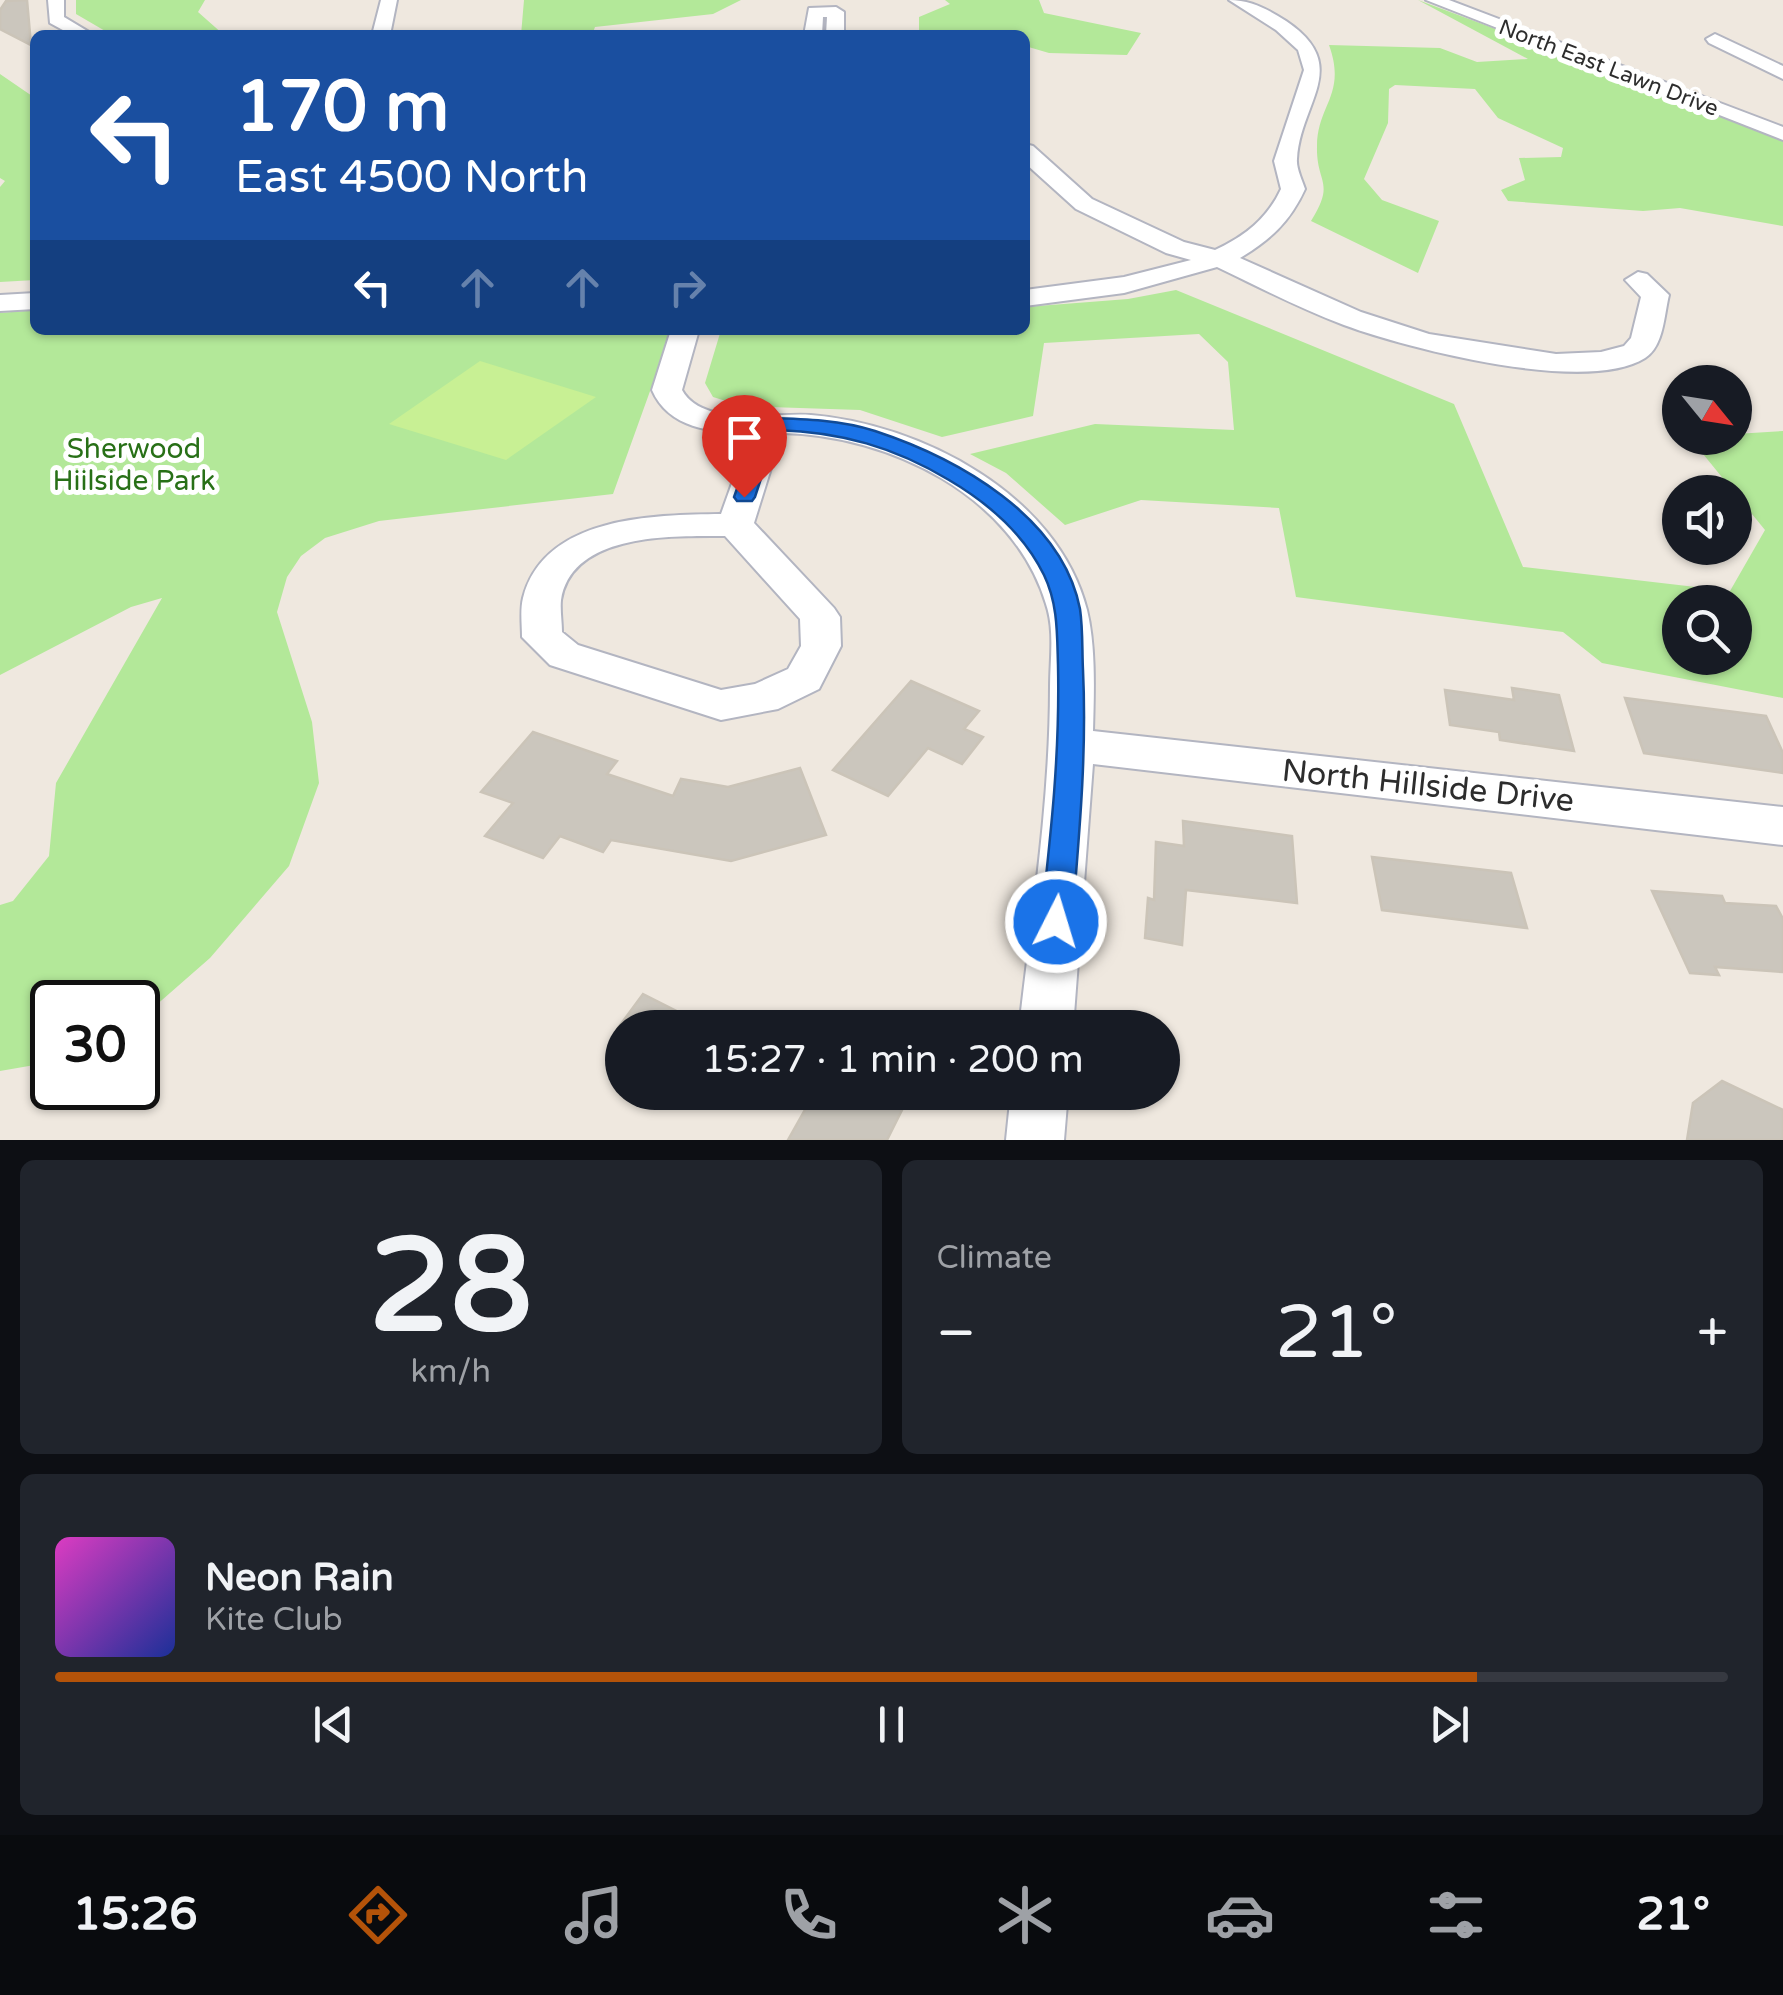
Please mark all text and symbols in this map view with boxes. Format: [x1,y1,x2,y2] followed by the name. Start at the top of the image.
[1495,14,1722,122] street label: North East Lawn Drive
[235,66,449,150] text: 170 m
[70,70,200,200] icon: left
[235,151,588,205] text: East 4500 North
[345,260,400,315] icon: left
[450,260,505,315] icon: ahead
[555,260,610,315] icon: ahead
[660,260,715,315] icon: right
[1662,365,1752,455] north arrow
[1662,365,1752,675] map controls
[702,395,787,498] pin
[717,410,772,465] icon: arrive
[53,432,215,498] park label: Sherwood Hiilside Park
[1662,475,1752,565] button: sound
[1662,585,1752,675] button: search
[1280,752,1576,820] street label: North Hillside Drive
[1004,870,1108,974] position arrow
[30,980,160,1110] speed limit sign: 30
[701,1037,1084,1083] text: 15:27 · 1 min · 200 m
[369,1210,532,1366] text: 28
[937,1239,1052,1277] text: Climate
[1275,1288,1398,1378] text: 21°
[937,1301,976,1367] text: −
[1697,1301,1728,1367] text: +
[411,1353,491,1391] text: km/h
[205,1555,394,1601] text: Neon Rain
[205,1601,343,1639] text: Kite Club
[306,1697,361,1752] icon: previous
[864,1697,919,1752] icon: pause
[1422,1697,1477,1752] icon: next
[343,1880,413,1950] icon: directions
[559,1880,629,1950] icon: music
[774,1880,844,1950] icon: phone
[990,1880,1060,1950] icon: climate
[1205,1880,1275,1950] icon: car
[1421,1880,1491,1950] icon: filters
[73,1888,198,1942] text: 15:26
[1637,1888,1710,1942] text: 21°

